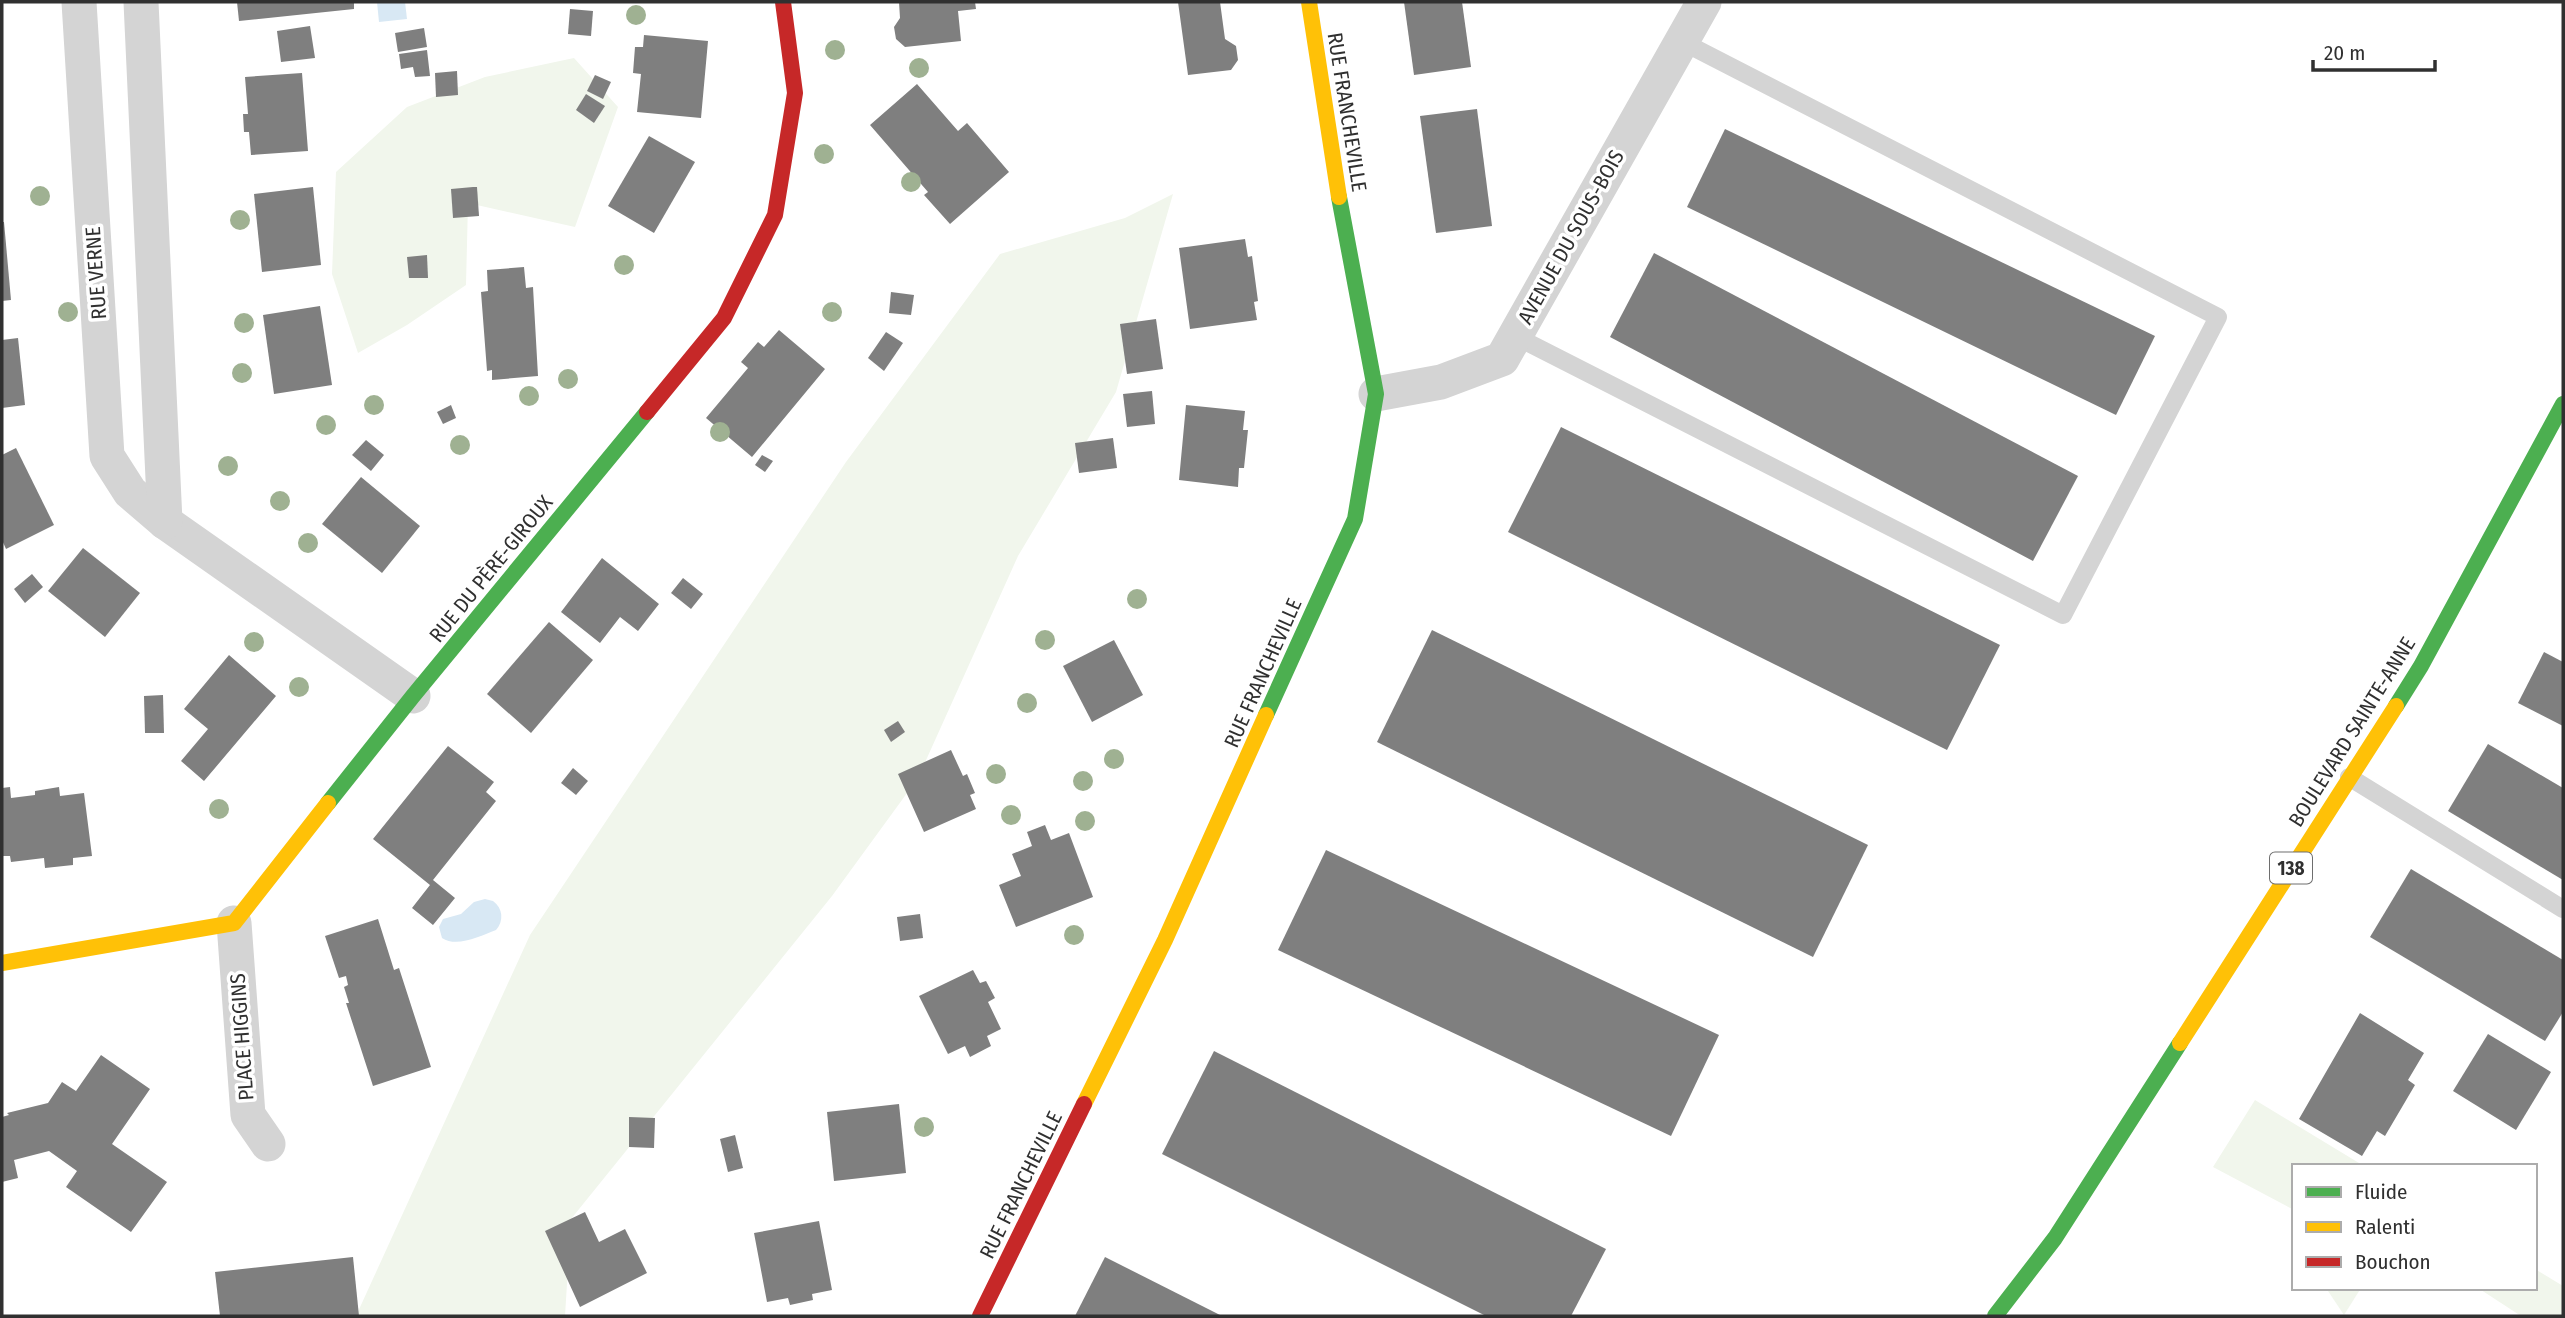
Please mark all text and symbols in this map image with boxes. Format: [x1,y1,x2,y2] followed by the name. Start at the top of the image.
[2313,28,2436,72] scale bar
[1322,31,1372,194] street label: RUE FRANCHEVILLE
[2324,40,2365,66] text: 20 m
[1512,145,1630,329] street label: AVENUE DU SOUS-BOIS
[80,226,112,320] street label: RUE VERNE
[424,490,559,648] street label: RUE DU PÈRE-GIROUX
[1218,594,1308,752] street label: RUE FRANCHEVILLE
[2283,632,2421,832] street label: BOULEVARD SAINTE-ANNE
[2270,852,2312,884] road number: 138
[225,972,259,1102] street label: PLACE HIGGINS
[974,1107,1068,1263] street label: RUE FRANCHEVILLE
[2292,1164,2537,1290] legend
[2355,1179,2407,1205] text: Fluide
[2355,1214,2415,1240] text: Ralenti
[2355,1249,2431,1275] text: Bouchon

